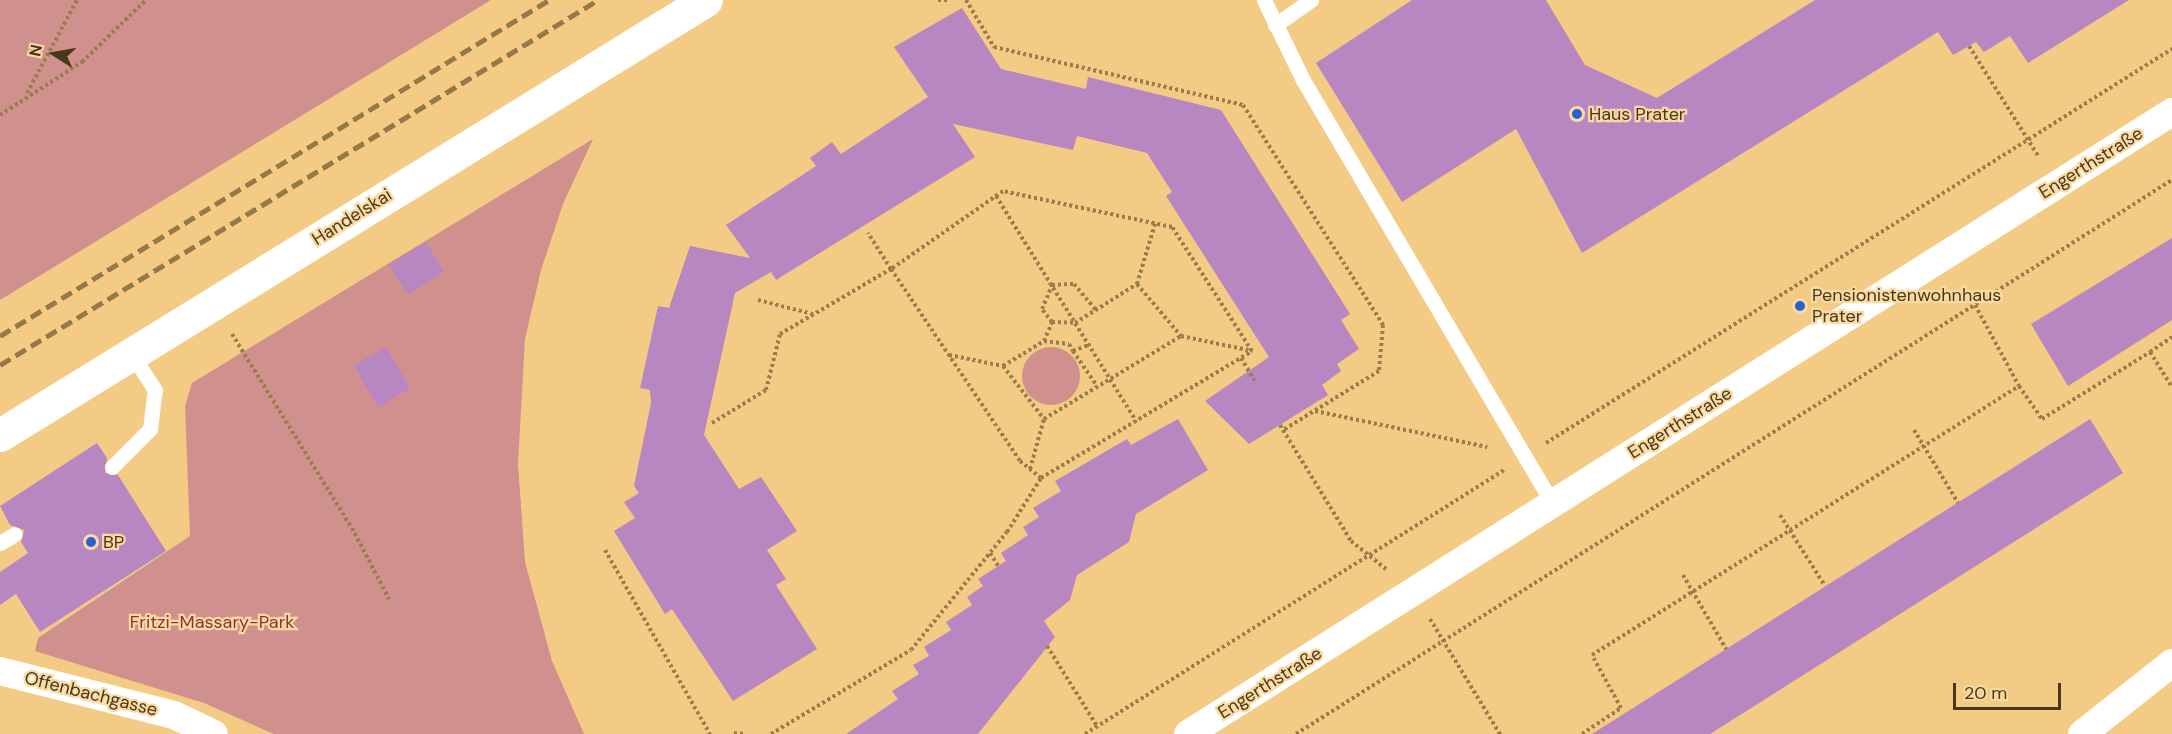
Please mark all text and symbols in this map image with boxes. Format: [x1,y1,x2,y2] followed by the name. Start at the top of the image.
[24,24,84,84] north arrow
[24,43,47,58] text: N
[1589,103,1686,125] place label: Haus Prater
[1570,107,1584,121] marker: Haus Prater
[2035,122,2147,204] street label: Engerthstraße
[308,184,396,250] street label: Handelskai
[1812,285,2001,328] place label: Pensionistenwohnhaus Prater
[1793,299,1807,313] marker: Pensionistenwohnhaus Prater
[1624,382,1736,464] street label: Engerthstraße
[103,531,124,553] place label: BP
[84,535,98,549] marker: BP
[130,611,294,633] park label: Fritzi-Massary-Park
[1214,642,1326,724] street label: Engerthstraße
[22,667,160,721] street label: Offenbachgasse
[1956,671,2064,709] scale bar
[1964,681,2007,705] text: 20 m

